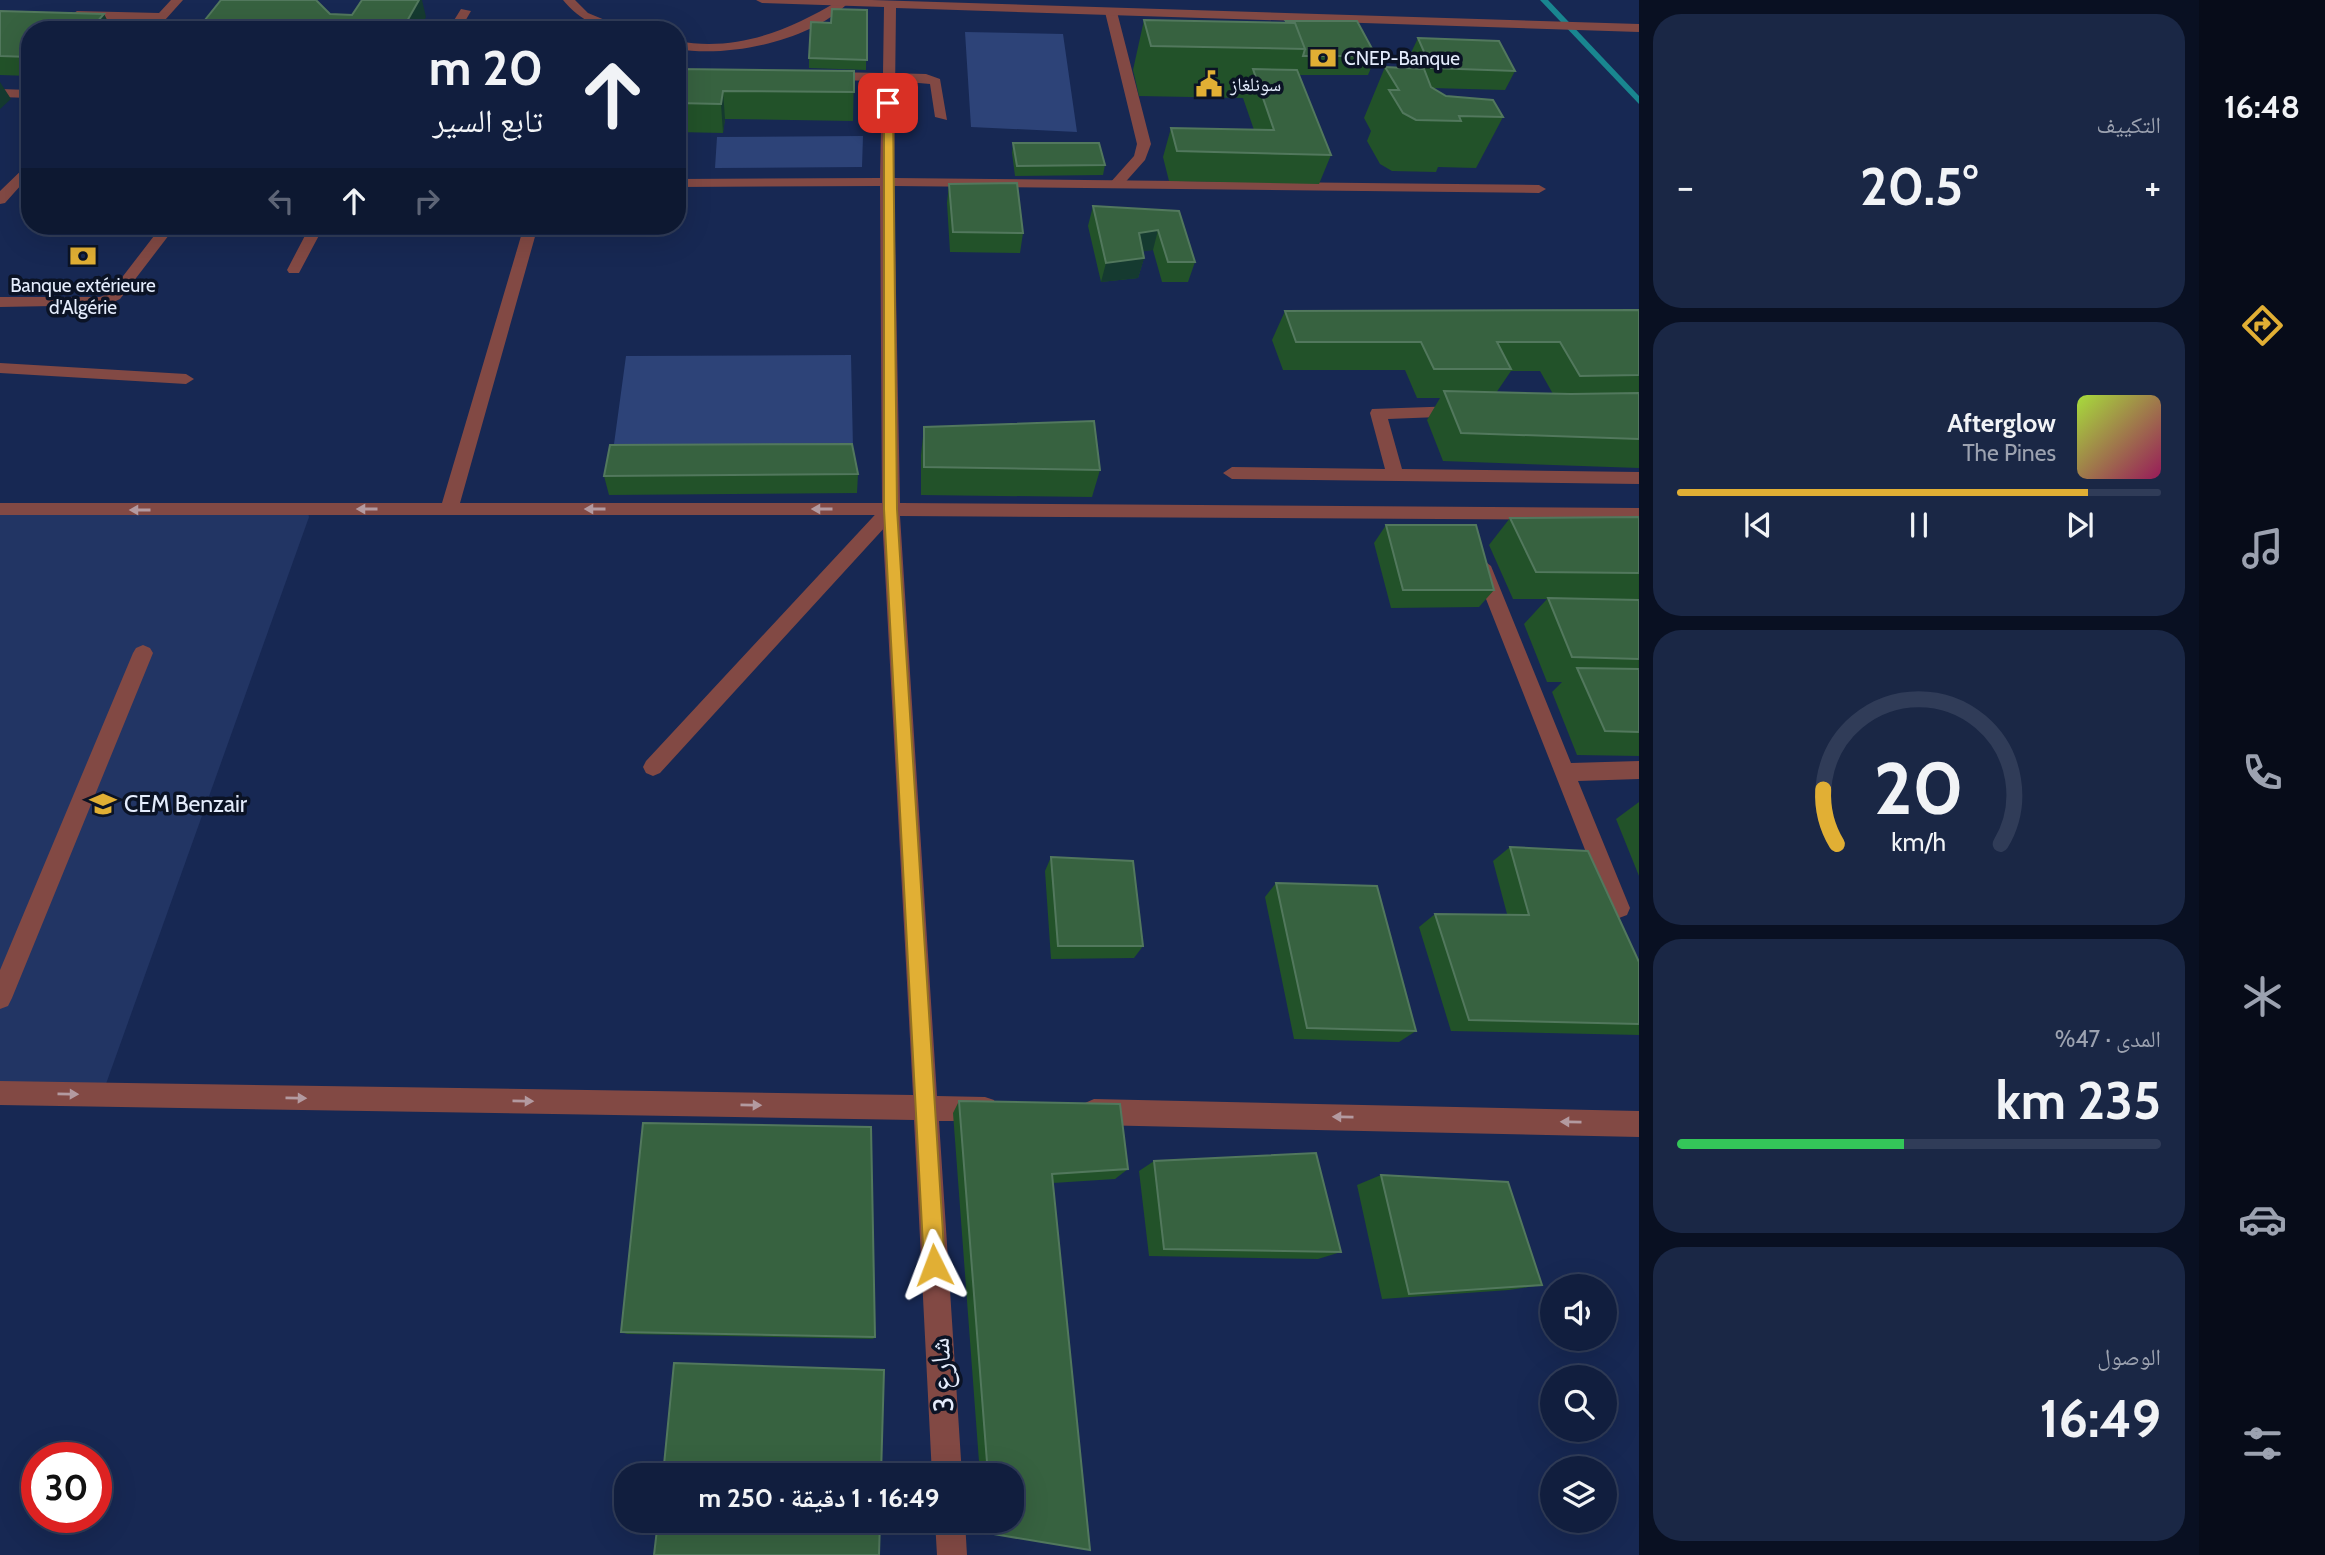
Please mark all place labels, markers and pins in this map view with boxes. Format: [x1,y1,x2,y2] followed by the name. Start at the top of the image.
[1308,43,1338,73] bank icon: CNEP-Banque
[1344,47,1460,70] place label: CNEP-Banque
[1194,69,1224,99] public building icon: سونلغاز
[858,73,918,133] pin
[1229,73,1281,96] place label: سونلغاز
[68,241,98,271] bank icon: Banque extérieure d'Algérie
[10,274,156,319] place label: Banque extérieure d'Algérie
[88,789,118,819] school or university icon: CEM Benzair
[124,790,248,818] place label: CEM Benzair

